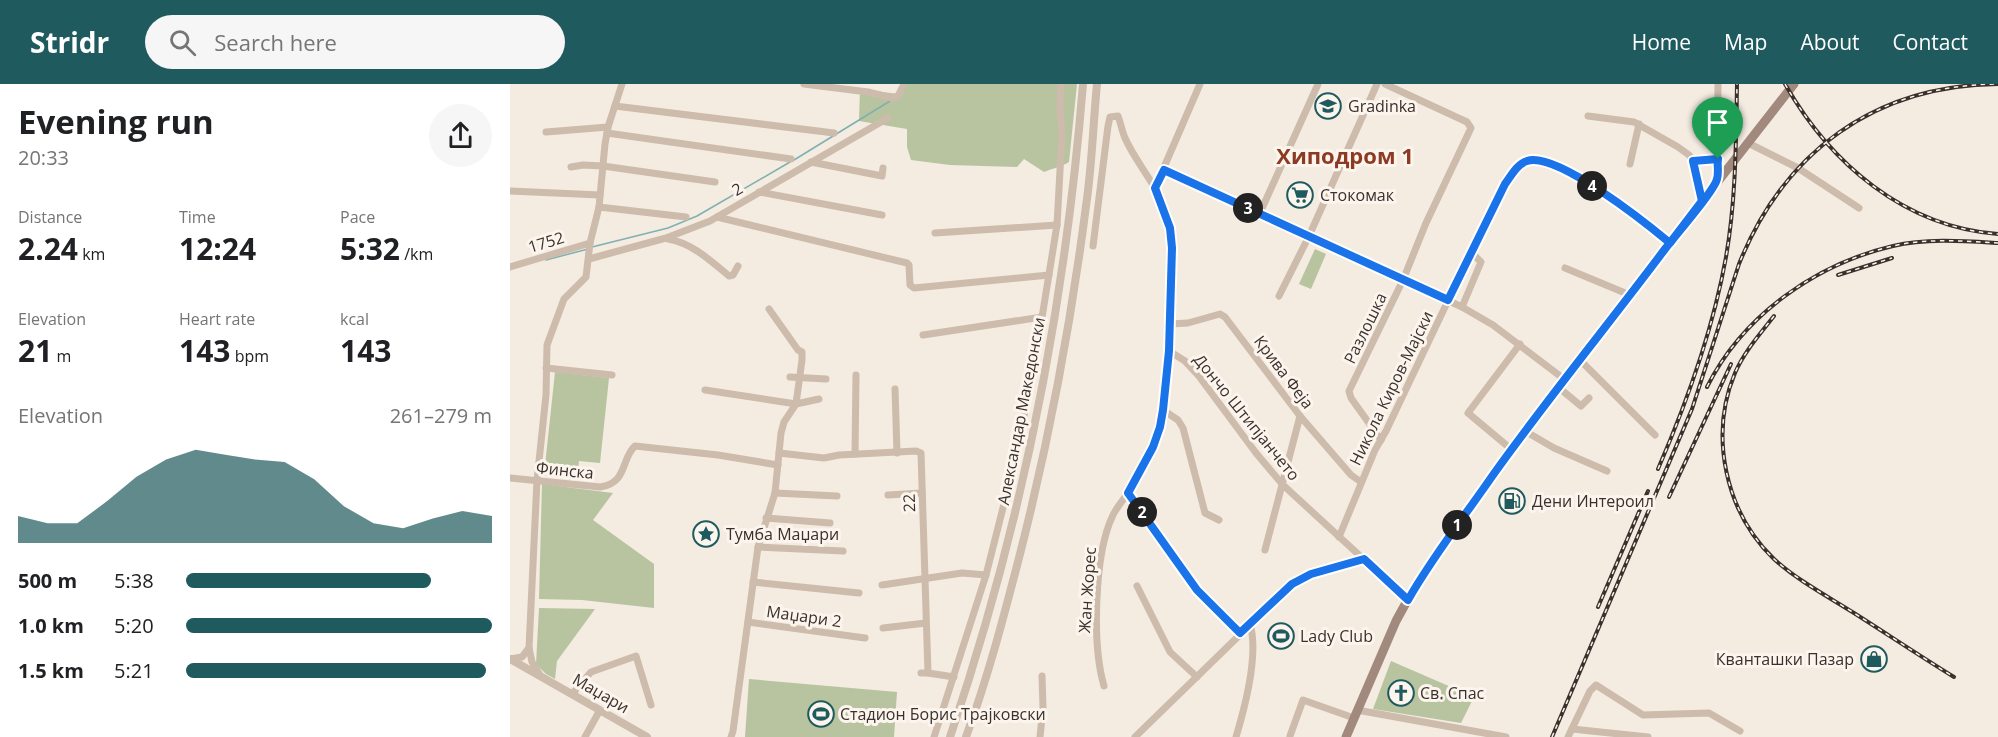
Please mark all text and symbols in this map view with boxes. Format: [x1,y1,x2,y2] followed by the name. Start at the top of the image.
[145,15,565,69] search box
[30,23,109,61] text: Stridr
[166,26,199,59] icon: search
[214,27,337,57] text: Search here
[1632,28,1691,56] text: Home
[1724,28,1767,56] text: Map
[1800,28,1860,56] text: About
[1893,28,1968,56] text: Contact
[1313,91,1343,121] school or university icon: Gradinka
[1348,95,1416,117] place label: Gradinka
[1692,97,1743,159] pin
[18,99,214,144] text: Evening run
[429,104,492,167] button: share
[1701,106,1734,139] icon: arrive
[1276,140,1414,170] district label: Хиподром 1
[18,144,69,171] text: 20:33
[1577,171,1607,201] pin: 4
[1587,175,1597,197] text: 4
[727,177,747,201] street label: 2
[1285,180,1315,210] supermarket icon: Стокомак
[1320,184,1395,206] place label: Стокомак
[1233,193,1263,223] pin: 3
[1243,197,1253,219] text: 3
[18,206,82,228] text: Distance
[179,206,216,228] text: Time
[340,206,375,228] text: Pace
[525,226,567,258] street label: 1752
[18,228,78,269] text: 2.24
[179,228,256,269] text: 12:24
[340,228,400,269] text: 5:32
[78,243,105,265] text: km
[400,243,433,265] text: /km
[1338,289,1392,367] street label: Разлошка
[1344,307,1438,469] street label: Никола Киров-Мајски
[18,308,86,330] text: Elevation
[179,308,255,330] text: Heart rate
[340,308,369,330] text: kcal
[992,315,1050,507] street label: Александар Македонски
[18,330,52,371] text: 21
[179,330,230,371] text: 143
[340,330,391,371] text: 143
[1249,331,1319,413] street label: Крива Феја
[52,345,71,367] text: m
[230,345,269,367] text: bpm
[1189,349,1305,485] street label: Дончо Штипјанчето
[18,402,103,429] text: Elevation
[390,402,492,429] text: 261–279 m
[535,456,595,484] street label: Финска
[1497,486,1527,516] fuel station icon: Дени Интероил
[1532,490,1654,512] place label: Дени Интероил
[898,493,920,513] street label: 22
[1127,497,1157,527] pin: 2
[1137,501,1147,523] text: 2
[1442,510,1472,540] pin: 1
[1452,514,1462,536] text: 1
[691,519,721,549] place icon: Тумба Маџари
[726,523,839,545] place label: Тумба Маџари
[1073,546,1101,634] street label: Жан Жорес
[18,567,77,594] text: 500 m
[114,567,154,594] text: 5:38
[765,600,843,632] street label: Маџари 2
[18,612,84,639] text: 1.0 km
[114,612,154,639] text: 5:20
[1266,621,1296,651] sports icon: Lady Club
[1300,625,1373,647] place label: Lady Club
[1859,644,1889,674] shop icon: Кванташки Пазар
[1716,648,1854,670] place label: Кванташки Пазар
[18,657,84,684] text: 1.5 km
[114,657,154,684] text: 5:21
[569,668,633,718] street label: Маџари
[1386,678,1416,708] church icon: Св. Спас
[1420,682,1485,704] place label: Св. Спас
[806,699,836,729] sports icon: Стадион Борис Трајковски
[840,703,1046,725] place label: Стадион Борис Трајковски

